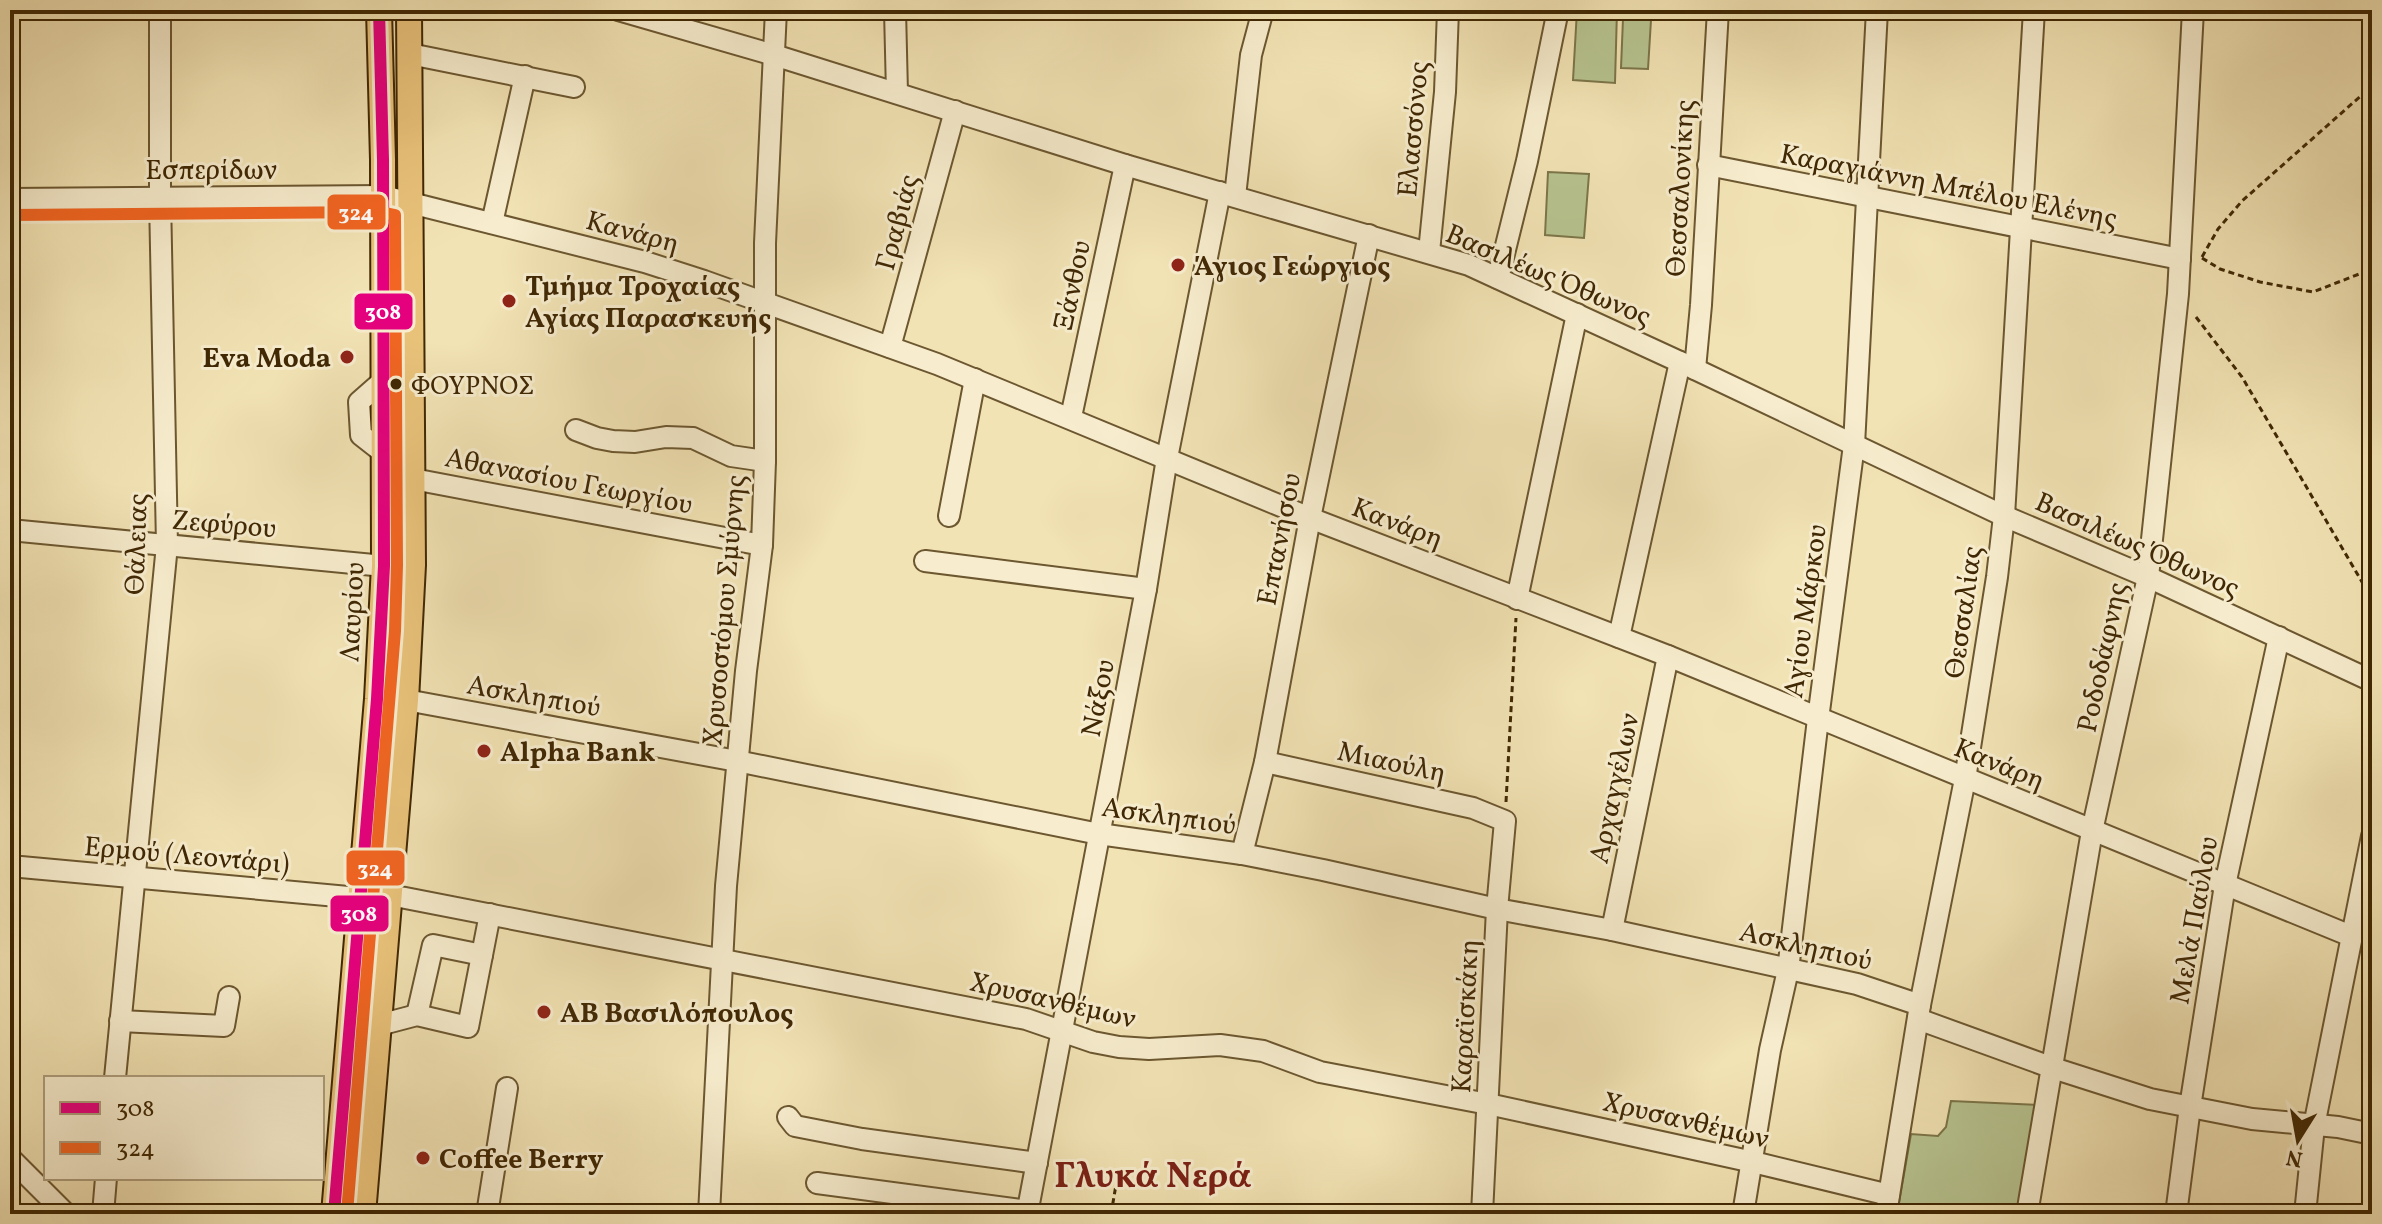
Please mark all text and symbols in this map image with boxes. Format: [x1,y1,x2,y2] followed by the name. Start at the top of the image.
[1389,60,1440,199] street label: Ελασσόνος
[1657,98,1706,278] street label: Θεσσαλονίκης
[1776,136,2121,239] street label: Καραγιάννη Μπέλου Ελένης
[145,152,277,191] street label: Εσπερίδων
[867,170,930,275] street label: Γραβιάς
[326,193,387,231] line badge: 324
[338,199,374,230] text: 324
[581,202,683,265] street label: Κανάρη
[1439,215,1657,337] street label: Βασιλέως Όθωνος
[1045,237,1102,334] street label: Ξάνθου
[1194,248,1390,287] place label: Άγιος Γεώργιος
[1169,256,1187,274] marker: Άγιος Γεώργιος
[525,268,771,339] place label: Τμήμα Τροχαίας Αγίας Παρασκευής
[353,292,414,331] line badge: 308
[500,292,518,310] marker: Τμήμα Τροχαίας Αγίας Παρασκευής
[365,298,401,329] text: 308
[202,340,331,379] place label: Eva Moda
[338,348,356,366] marker: Eva Moda
[411,369,534,405] place label: ΦΟΥΡΝΟΣ
[388,376,404,392] marker: ΦΟΥΡΝΟΣ
[442,439,695,526] street label: Αθανασίου Γεωργίου
[1249,470,1312,609] street label: Επτανήσου
[694,473,757,747] street label: Χρυσοστόμου Σμύρνης
[2028,484,2246,609] street label: Βασιλέως Όθωνος
[1346,489,1448,560] street label: Κανάρη
[116,492,159,596] street label: Θάλειας
[170,502,278,549] street label: Ζεφύρου
[1775,522,1838,701] street label: Αγίου Μάρκου
[1936,543,1993,681] street label: Θεσσαλίας
[331,561,376,663] street label: Λαυρίου
[2069,579,2138,736] street label: Ροδοδάφνης
[1073,656,1126,741] street label: Νάξου
[464,667,603,728] street label: Ασκληπιού
[1581,709,1650,867] street label: Αρχαγγέλων
[1948,729,2050,801] street label: Κανάρη
[1334,733,1449,794] street label: Μιαούλη
[500,734,656,773] place label: Alpha Bank
[475,742,493,760] marker: Alpha Bank
[1099,789,1238,846] street label: Ασκληπιού
[83,828,291,885] street label: Ερμού (Λεοντάρι)
[2162,834,2229,1007] street label: Μελά Παύλου
[345,849,406,887] line badge: 324
[357,855,393,886] text: 324
[329,894,390,933] line badge: 308
[341,900,377,931] text: 308
[1735,913,1876,982] street label: Ασκληπιού
[1443,938,1490,1094] street label: Καραϊσκάκη
[966,963,1140,1040] street label: Χρυσανθέμων
[560,995,793,1034] place label: ΑΒ Βασιλόπουλος
[535,1003,553,1021] marker: ΑΒ Βασιλόπουλος
[44,1076,324,1180] legend
[1599,1083,1773,1160] street label: Χρυσανθέμων
[116,1093,154,1127] text: 308
[2258,1100,2338,1180] north arrow
[116,1133,155,1167] text: 324
[2284,1140,2305,1174] text: N
[439,1141,604,1180] place label: Coffee Berry
[414,1149,432,1167] marker: Coffee Berry
[1054,1153,1252,1203] district label: Γλυκά Νερά

